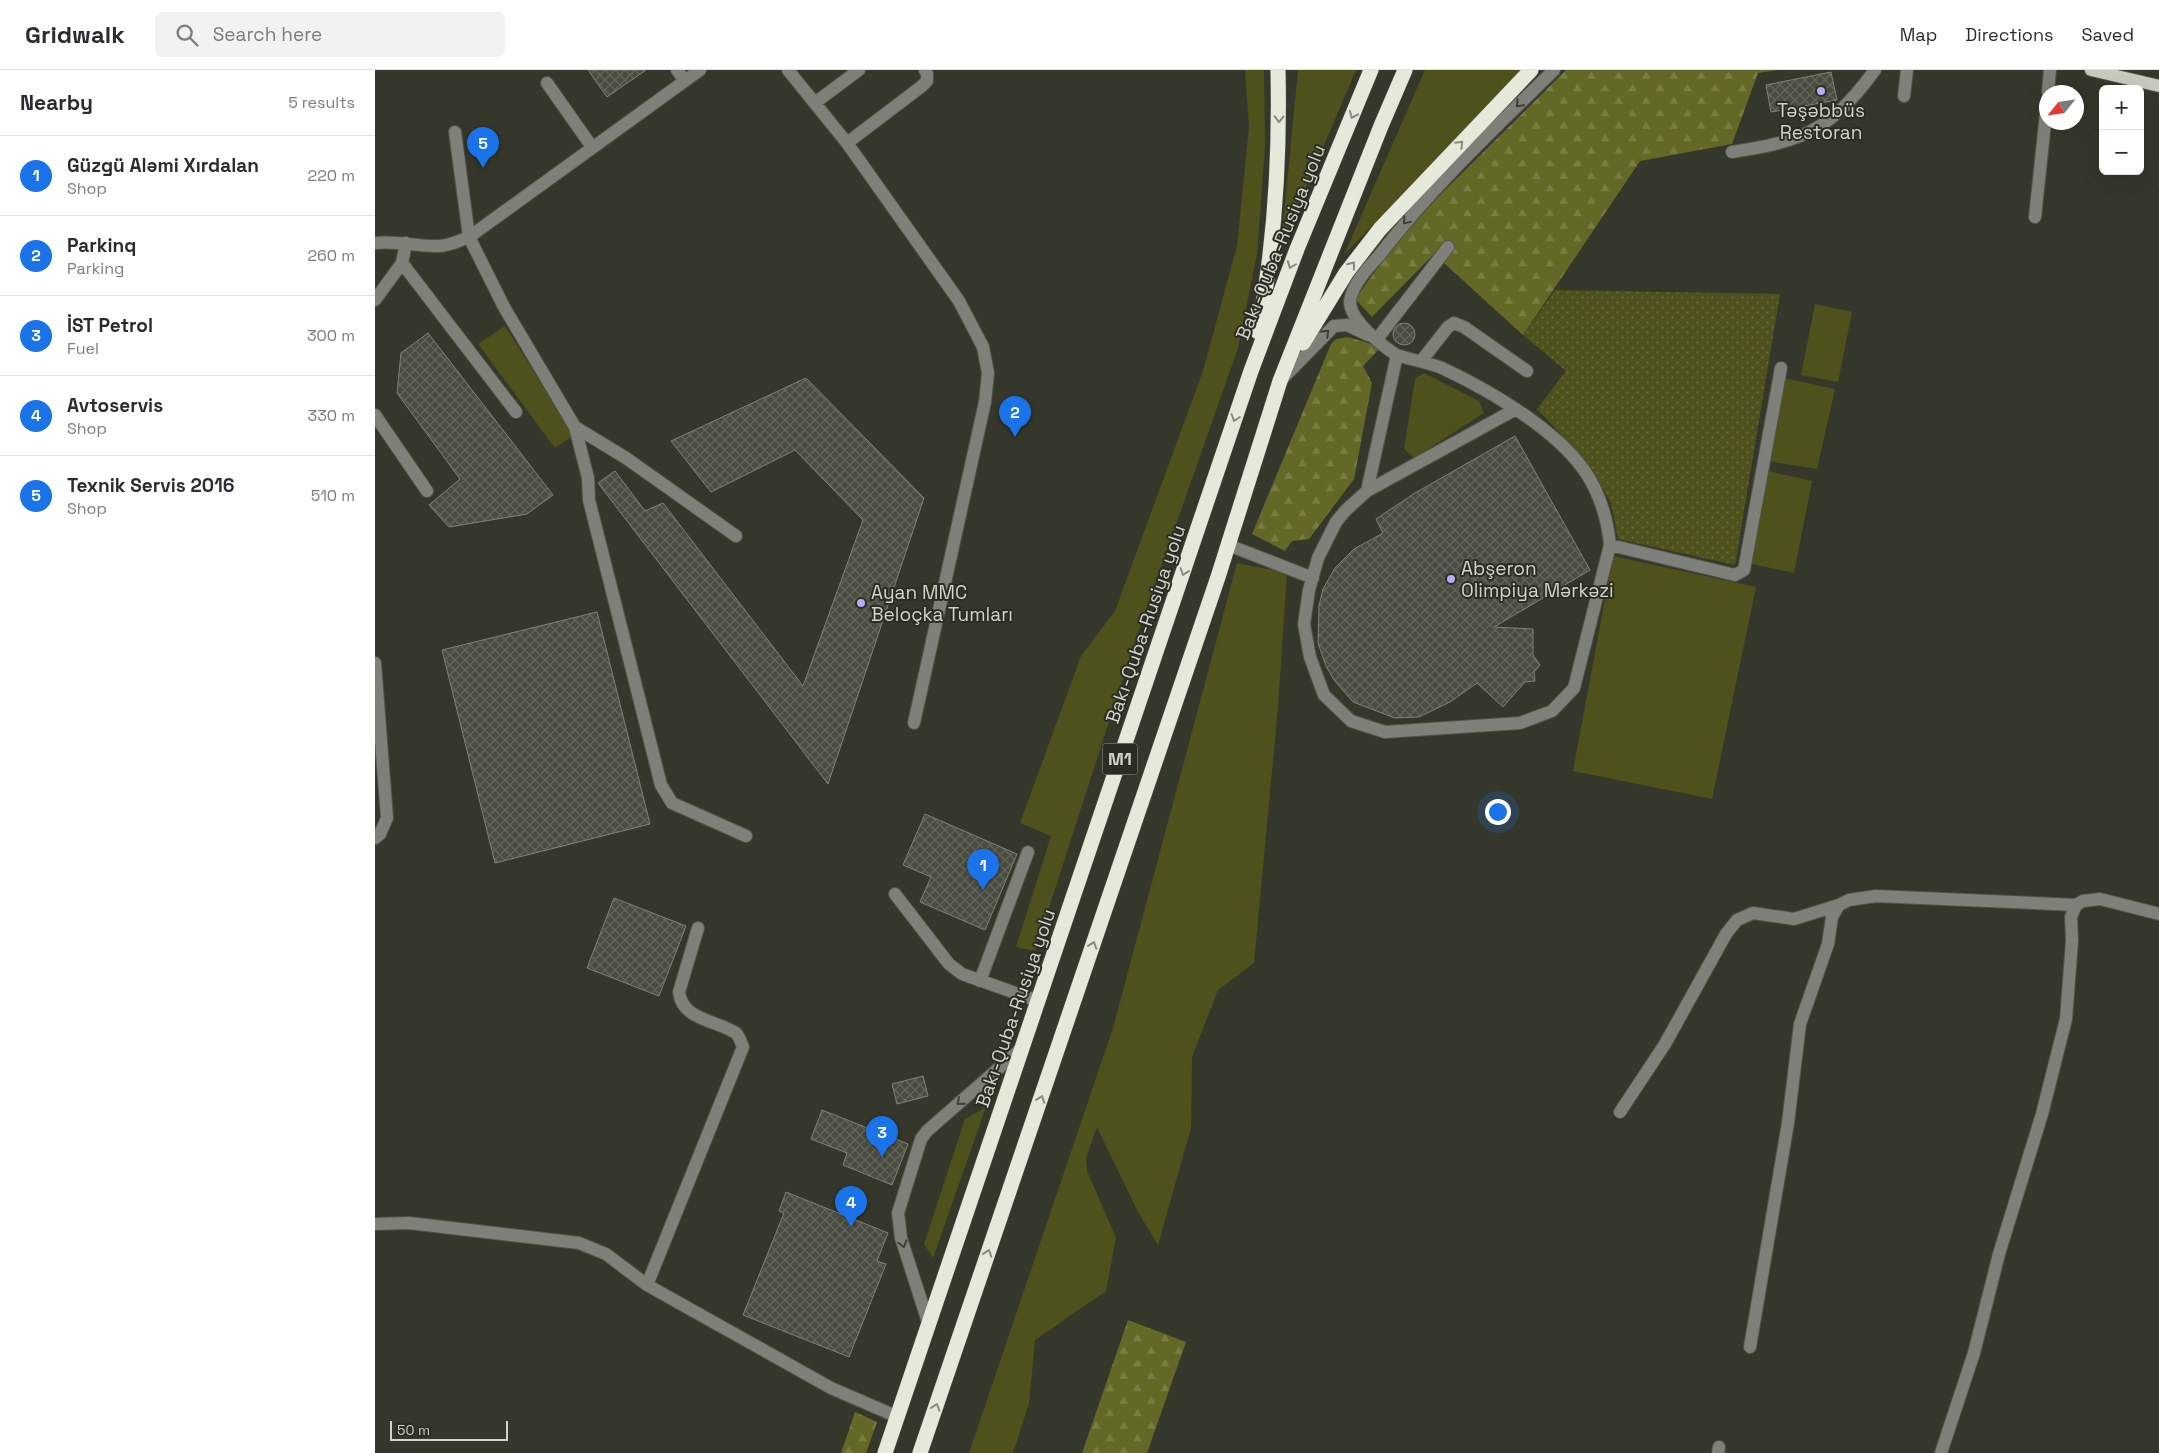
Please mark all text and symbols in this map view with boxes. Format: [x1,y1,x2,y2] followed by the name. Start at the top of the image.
[155,12,505,57] search box
[25,19,125,50] text: Gridwalk
[173,21,201,49] icon: search
[213,22,322,47] text: Search here
[1900,23,1937,46] text: Map
[1965,23,2054,46] text: Directions
[2082,23,2134,46] text: Saved
[1815,85,1827,97] marker: Təşəbbüs Restoran
[2039,85,2084,130] north arrow
[2099,85,2144,175] map controls
[2099,85,2144,130] button: +
[20,89,93,116] text: Nearby
[288,92,355,113] text: 5 results
[1777,98,1865,145] place label: Təşəbbüs Restoran
[1516,99,1525,108] one-way arrow
[1348,110,1359,119] one-way arrow
[1274,115,1284,123] one-way arrow
[467,127,499,168] pin: 5
[2099,130,2144,175] button: −
[1230,141,1331,343] street label: Bakı-Quba-Rusiya yolu
[1454,141,1463,150] one-way arrow
[67,153,259,178] text: Güzgü Aləmi Xırdalan
[32,165,40,186] text: 1
[308,165,355,186] text: 220 m
[67,178,107,199] text: Shop
[1403,216,1412,225] one-way arrow
[67,233,136,258] text: Parkinq
[31,245,41,266] text: 2
[307,245,355,266] text: 260 m
[67,258,124,279] text: Parking
[1287,261,1297,269] one-way arrow
[1346,262,1355,271] one-way arrow
[67,313,153,338] text: İST Petrol
[31,325,41,346] text: 3
[307,325,355,346] text: 300 m
[1320,330,1329,339] one-way arrow
[67,338,99,359] text: Fuel
[67,393,163,418] text: Avtoservis
[999,396,1031,437] pin: 2
[31,405,41,426] text: 4
[308,405,355,426] text: 330 m
[1231,413,1241,422] one-way arrow
[67,418,107,439] text: Shop
[67,473,234,498] text: Texnik Servis 2016
[31,485,41,506] text: 5
[311,485,355,506] text: 510 m
[67,498,107,519] text: Shop
[1100,522,1191,727] street label: Bakı-Quba-Rusiya yolu
[1461,556,1614,603] place label: Abşeron Olimpiya Mərkəzi
[1180,567,1190,576] one-way arrow
[1445,573,1457,585] marker: Abşeron Olimpiya Mərkəzi
[871,580,1013,627] place label: Ayan MMC Beloçka Tumları
[855,597,867,609] marker: Ayan MMC Beloçka Tumları
[1103,744,1137,774] road number: M1
[1485,799,1511,825] your location
[967,849,999,890] pin: 1
[970,906,1061,1111] street label: Bakı-Quba-Rusiya yolu
[1087,942,1097,950] one-way arrow
[1035,1095,1045,1104] one-way arrow
[956,1096,965,1105] one-way arrow
[866,1116,898,1157] pin: 3
[835,1186,867,1227] pin: 4
[897,1239,908,1248] one-way arrow
[982,1249,992,1258] one-way arrow
[930,1403,940,1412] one-way arrow
[390,1418,507,1441] scale bar
[397,1421,430,1439] text: 50 m

